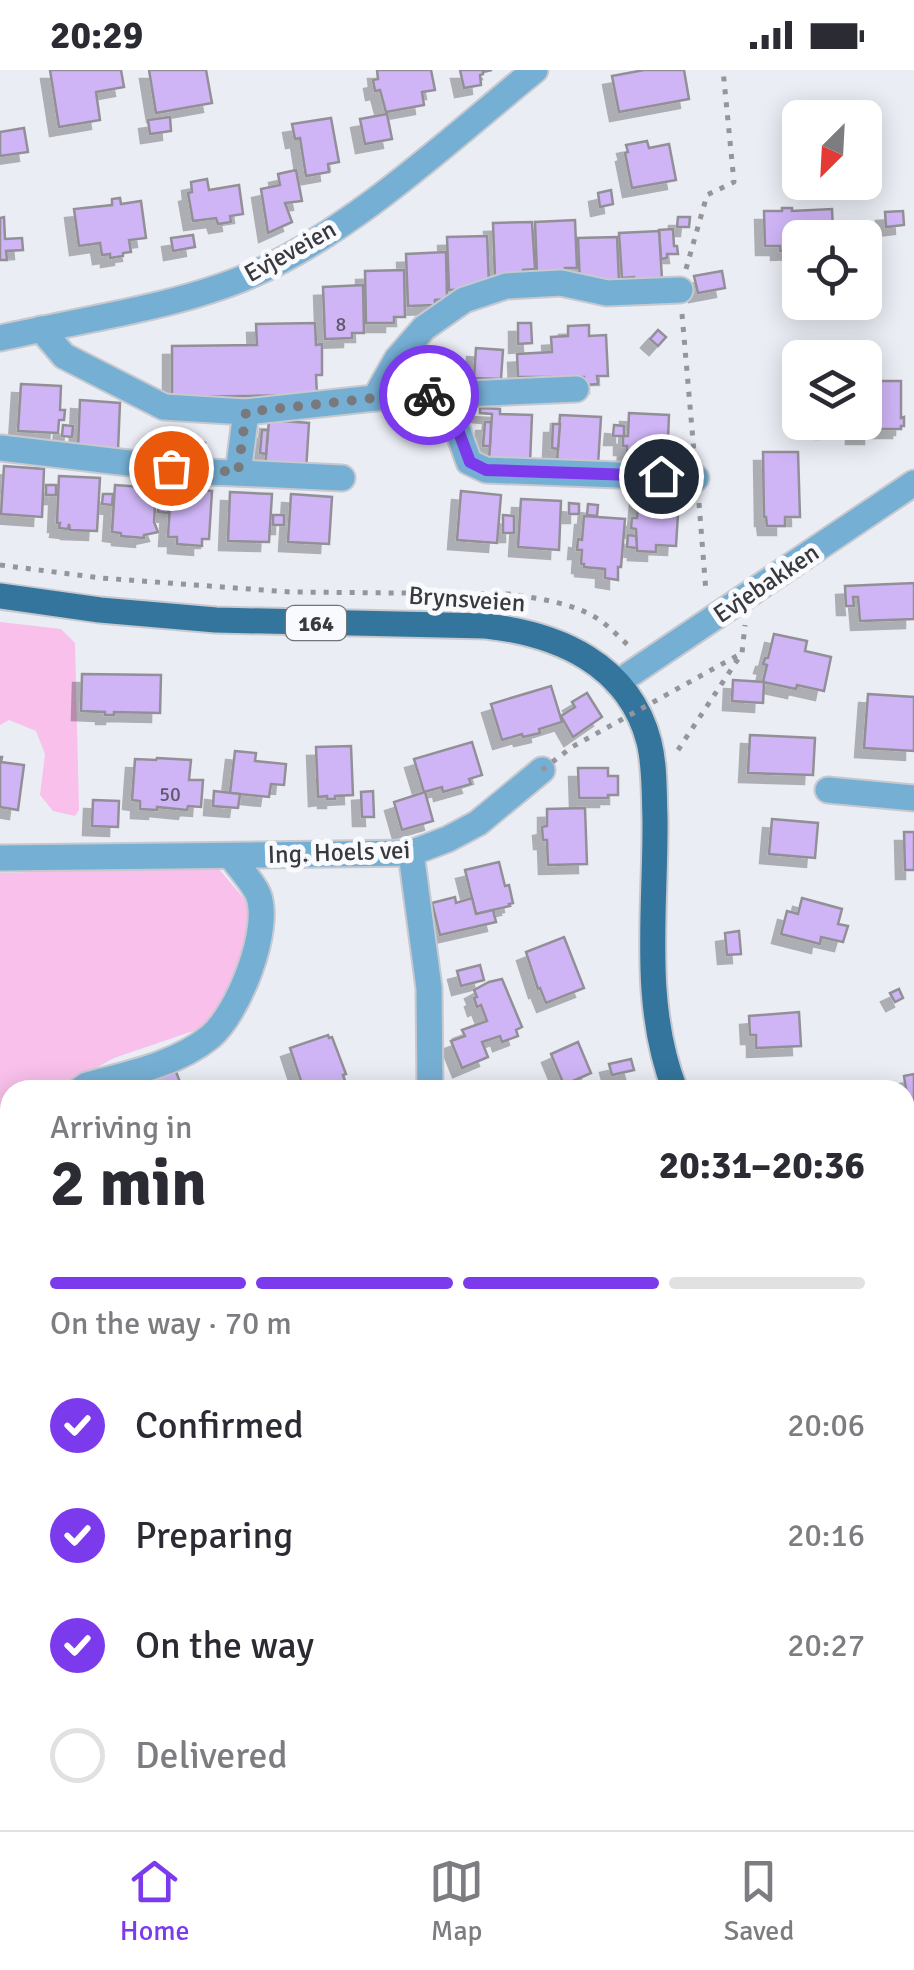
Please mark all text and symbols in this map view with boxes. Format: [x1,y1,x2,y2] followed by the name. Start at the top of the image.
[50,12,143,59] text: 20:29
[782,100,882,200] north arrow
[782,100,882,440] map controls
[239,213,341,289] street label: Evjeveien
[782,220,882,320] button: locate
[336,312,346,337] house number: 8
[782,340,882,440] button: layers
[379,345,479,445] courier
[402,368,457,423] icon: bike
[129,426,214,511] pin
[619,434,704,519] pin
[144,441,199,496] icon: bag
[634,449,689,504] icon: home
[707,536,825,630] street label: Evjebakken
[407,579,527,619] street label: Brynsveien
[286,606,346,640] road number: 164
[159,782,181,807] house number: 50
[267,834,411,870] street label: Ing. Hoels vei
[50,1108,192,1147] text: Arriving in
[659,1142,865,1189] text: 20:31–20:36
[50,1144,207,1224] text: 2 min
[50,1304,292,1343] text: On the way · 70 m
[50,1398,105,1453] icon: check
[135,1402,304,1449] text: Confirmed
[787,1406,865,1445] text: 20:06
[50,1508,105,1563] icon: check
[135,1512,293,1559] text: Preparing
[787,1516,865,1555] text: 20:16
[50,1618,105,1673] icon: check
[135,1622,314,1669] text: On the way
[787,1626,865,1665] text: 20:27
[135,1732,288,1779] text: Delivered
[120,1854,190,1948] tab: Home
[429,1854,484,1948] tab: Map
[724,1854,794,1948] tab: Saved

